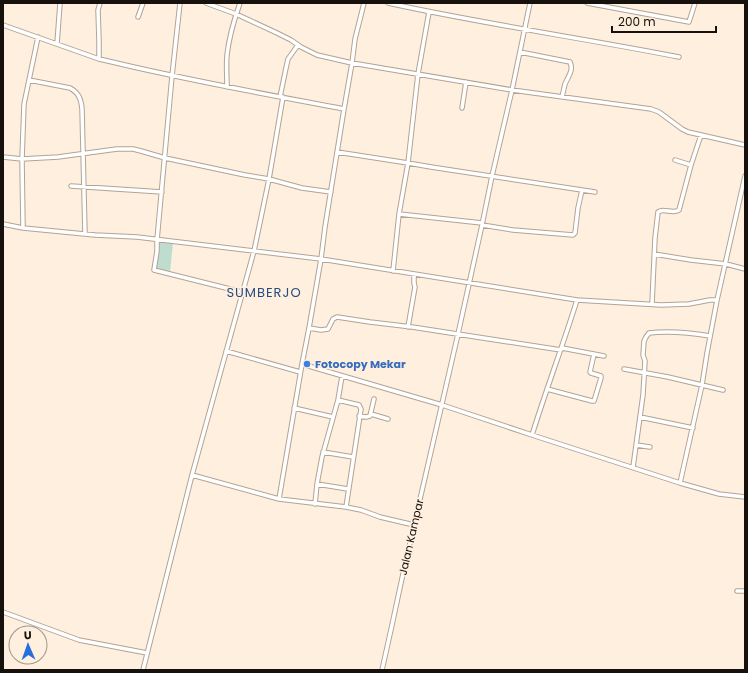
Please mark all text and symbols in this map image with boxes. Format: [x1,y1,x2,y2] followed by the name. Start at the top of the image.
[612,8,716,34] scale bar
[618,13,656,30] text: 200 m
[226,283,302,302] district label: SUMBERJO
[315,356,406,372] place label: Fotocopy Mekar
[302,359,312,369] marker: Fotocopy Mekar
[394,497,428,577] street label: Jalan Kampar
[8,625,48,665] north arrow
[23,627,32,643] text: U

